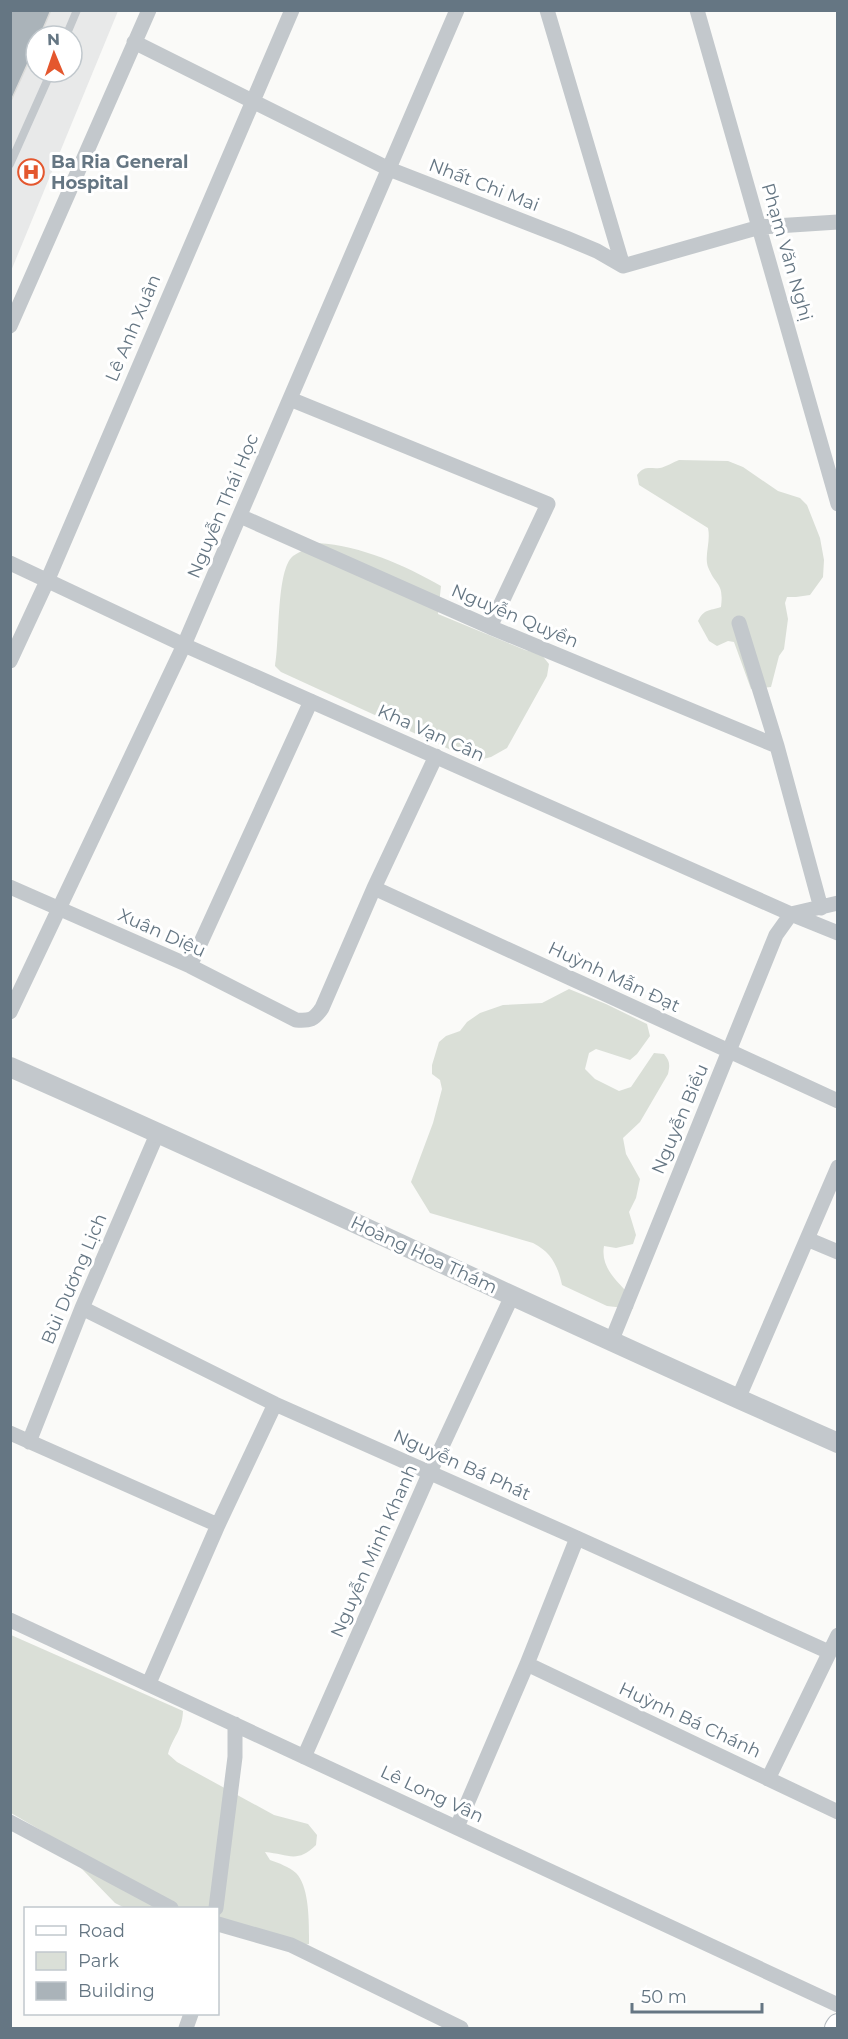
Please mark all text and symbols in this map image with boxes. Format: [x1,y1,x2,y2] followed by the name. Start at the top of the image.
[24,24,84,84] north arrow
[47,30,60,49] text: N
[51,151,189,194] place label: Ba Ria General Hospital
[426,154,542,216] street label: Nhất Chi Mai
[16,157,46,187] hospital icon: Ba Ria General Hospital
[757,180,817,324] street label: Phạm Văn Nghị
[101,271,165,385] street label: Lê Anh Xuân
[183,430,263,582] street label: Nguyễn Thái Học
[448,579,582,653] street label: Nguyễn Quyền
[374,700,488,766] street label: Kha Vạn Cân
[115,904,209,962] street label: Xuân Diệu
[545,937,683,1017] street label: Huỳnh Mẫn Đạt
[647,1061,713,1177] street label: Nguyễn Biểu
[37,1210,111,1348] street label: Bùi Dương Lịch
[347,1211,501,1299] street label: Hoàng Hoa Thám
[390,1425,534,1505] street label: Nguyễn Bá Phát
[326,1461,422,1641] street label: Nguyễn Minh Khanh
[615,1677,765,1763] street label: Huỳnh Bá Chánh
[377,1760,487,1828] street label: Lê Long Vân
[24,1907,219,2015] legend
[78,1920,125,1942] text: Road
[78,1950,119,1972] text: Park
[632,1976,762,2014] scale bar
[78,1980,155,2002] text: Building
[641,1986,687,2008] text: 50 m

